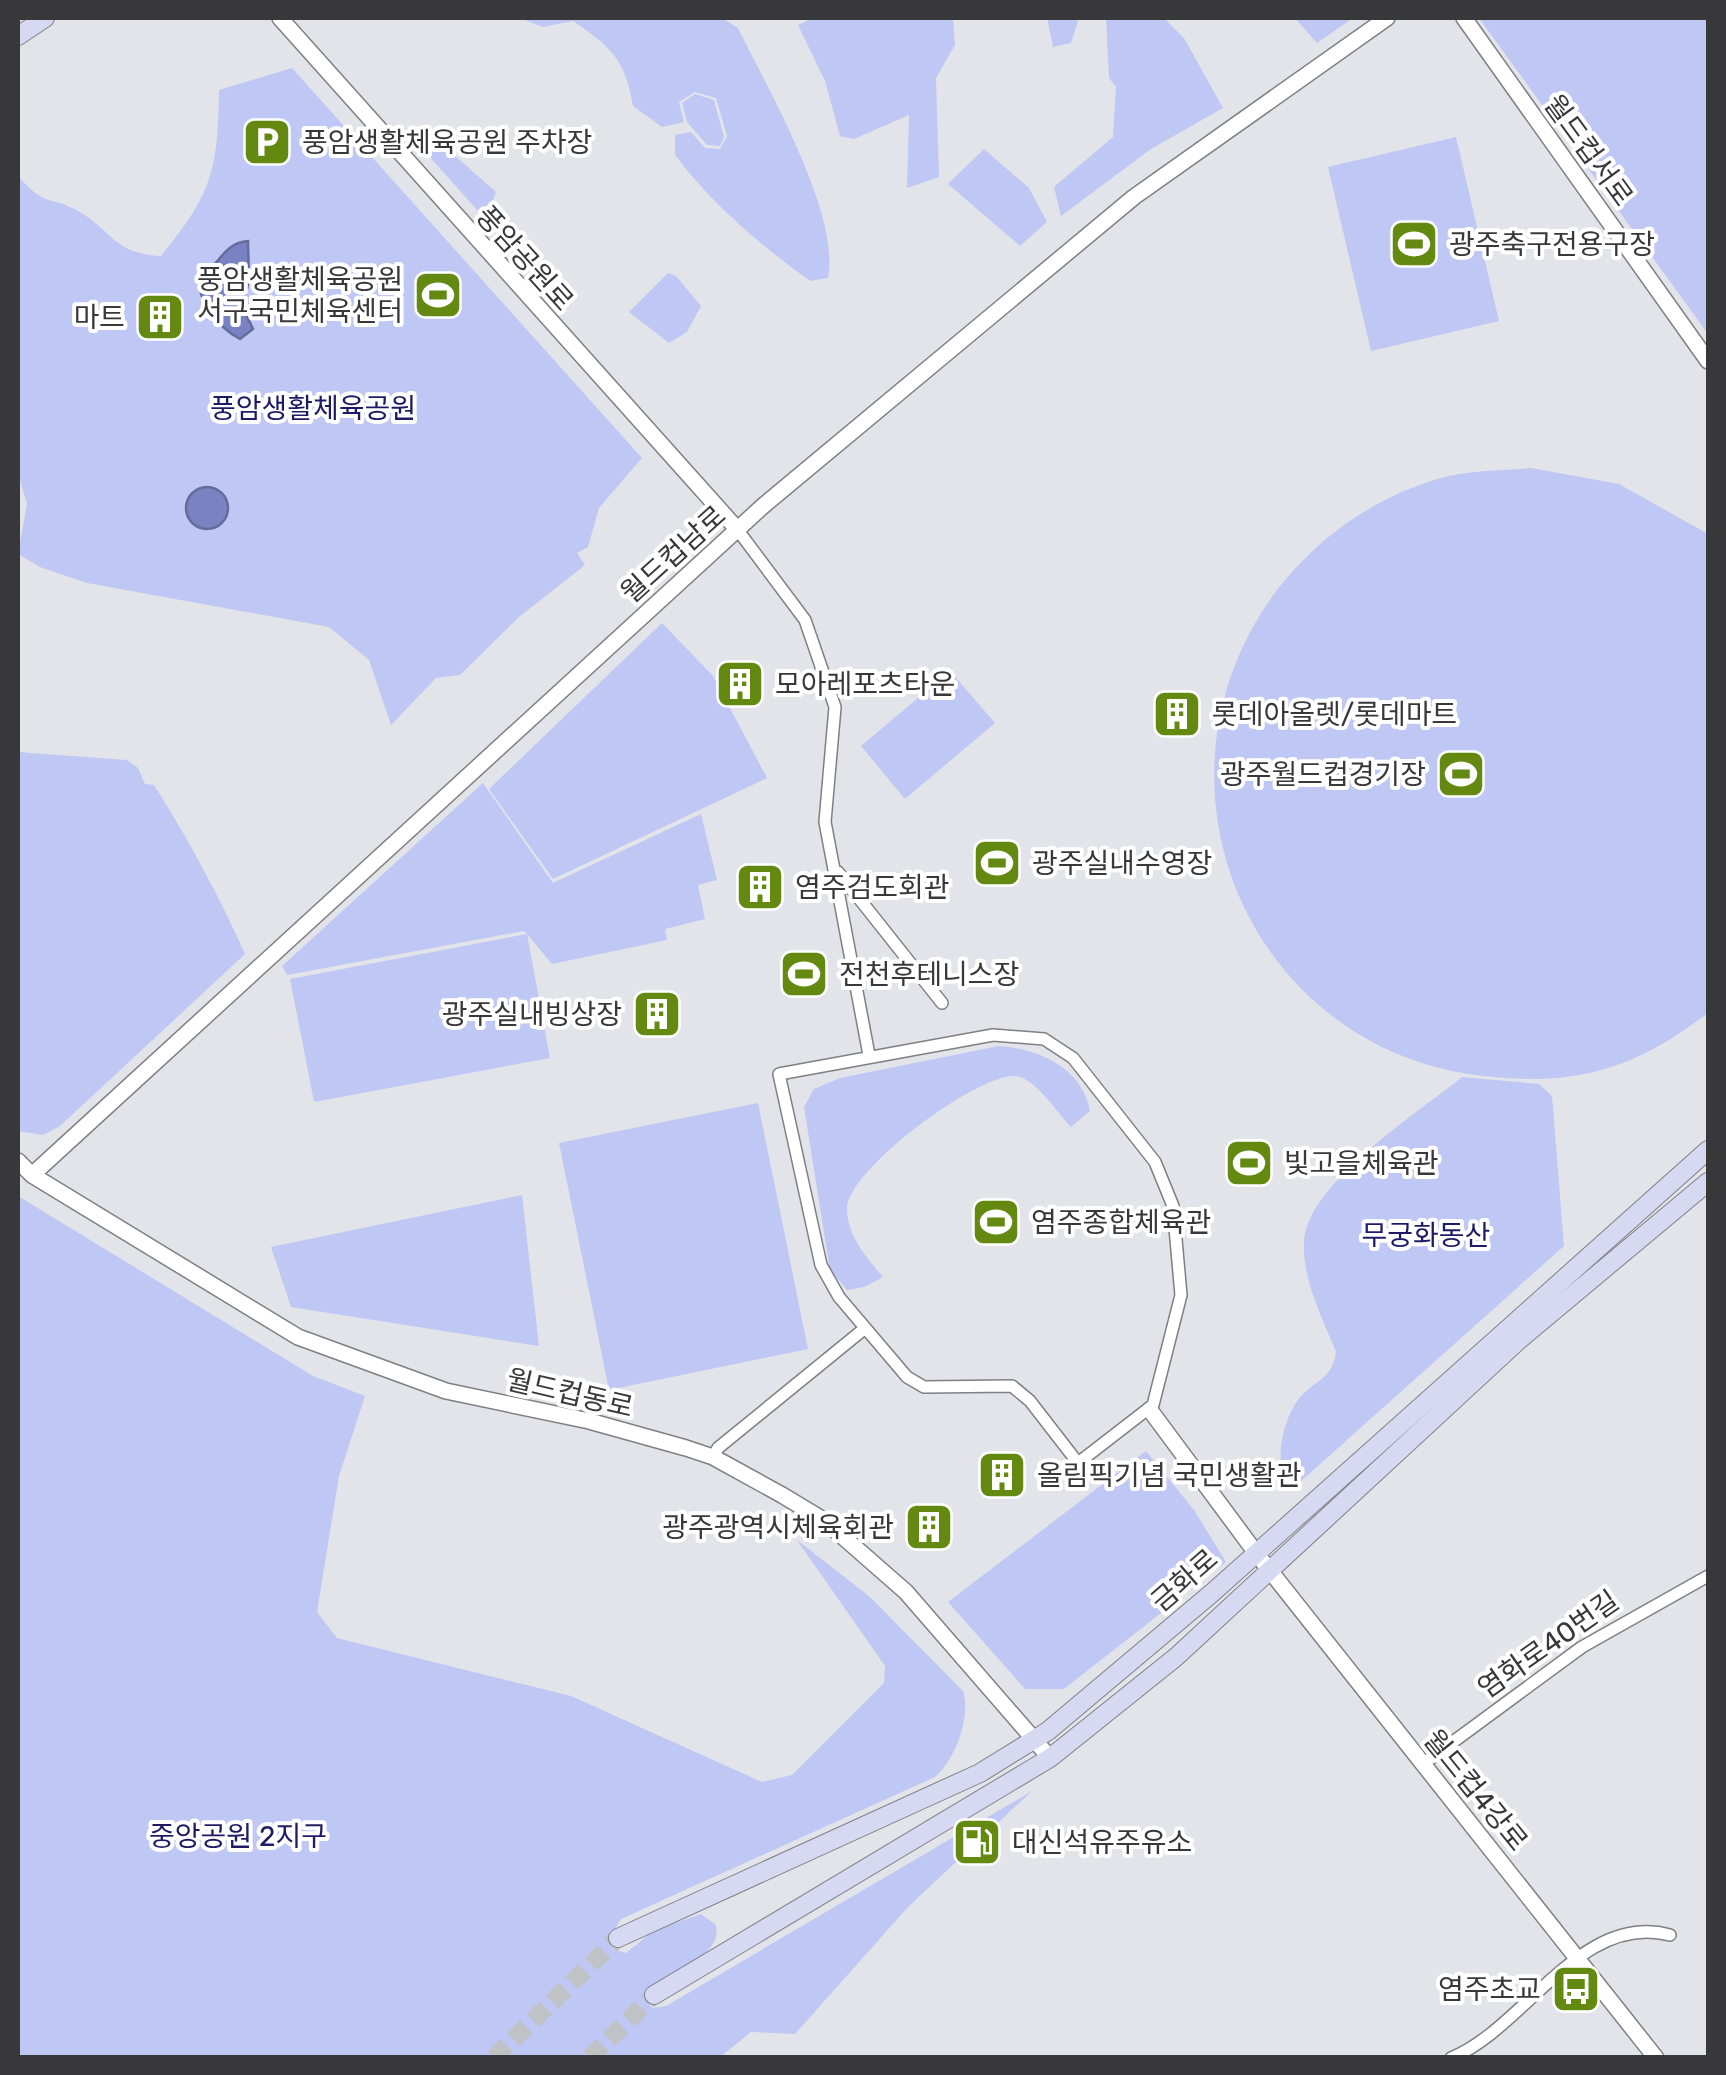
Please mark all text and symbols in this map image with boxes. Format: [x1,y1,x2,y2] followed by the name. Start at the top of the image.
[1537,88,1640,212] street label: 월드컵서로
[241,116,293,168] parking icon: 풍암생활체육공원 주차장
[302,126,592,159] place label: 풍암생활체육공원 주차장
[469,199,580,317] street label: 풍암공원로
[1388,218,1440,270] sports icon: 광주축구전용구장
[1449,228,1655,261] place label: 광주축구전용구장
[197,263,403,328] place label: 풍암생활체육공원 서구국민체육센터
[412,269,464,321] sports icon: 풍암생활체육공원 서구국민체육센터
[134,291,186,343] building icon: 마트
[73,301,125,334] place label: 마트
[210,392,416,425] park label: 풍암생활체육공원
[614,499,732,610] street label: 월드컵남로
[714,658,766,710] building icon: 모아레포츠타운
[775,668,955,701] place label: 모아레포츠타운
[1151,688,1203,740] building icon: 롯데아올렛/롯데마트
[1212,698,1457,731] place label: 롯데아올렛/롯데마트
[1435,748,1487,800] sports icon: 광주월드컵경기장
[1220,758,1426,791] place label: 광주월드컵경기장
[971,837,1023,889] sports icon: 광주실내수영장
[1032,847,1212,880] place label: 광주실내수영장
[734,861,786,913] building icon: 염주검도회관
[795,871,950,904] place label: 염주검도회관
[778,948,830,1000] sports icon: 전천후테니스장
[839,958,1019,991] place label: 전천후테니스장
[631,988,683,1040] building icon: 광주실내빙상장
[442,998,622,1031] place label: 광주실내빙상장
[1223,1137,1275,1189] sports icon: 빛고을체육관
[1284,1147,1439,1180] place label: 빛고을체육관
[970,1196,1022,1248] sports icon: 염주종합체육관
[1031,1206,1211,1239] place label: 염주종합체육관
[1362,1219,1490,1252] park label: 무궁화동산
[503,1363,636,1424] street label: 월드컵동로
[976,1449,1028,1501] building icon: 올림픽기념 국민생활관
[1037,1459,1301,1492] place label: 올림픽기념 국민생활관
[903,1501,955,1553] building icon: 광주광역시체육회관
[662,1511,894,1544] place label: 광주광역시체육회관
[1144,1543,1224,1618] street label: 금화로
[1472,1584,1625,1705] street label: 염화로40번길
[1417,1723,1534,1858] street label: 월드컵4강로
[951,1816,1003,1868] fuel station icon: 대신석유주유소
[149,1820,327,1853] park label: 중앙공원 2지구
[1012,1826,1192,1859] place label: 대신석유주유소
[1550,1963,1602,2015] bus stop icon: 염주초교
[1438,1973,1541,2006] place label: 염주초교

